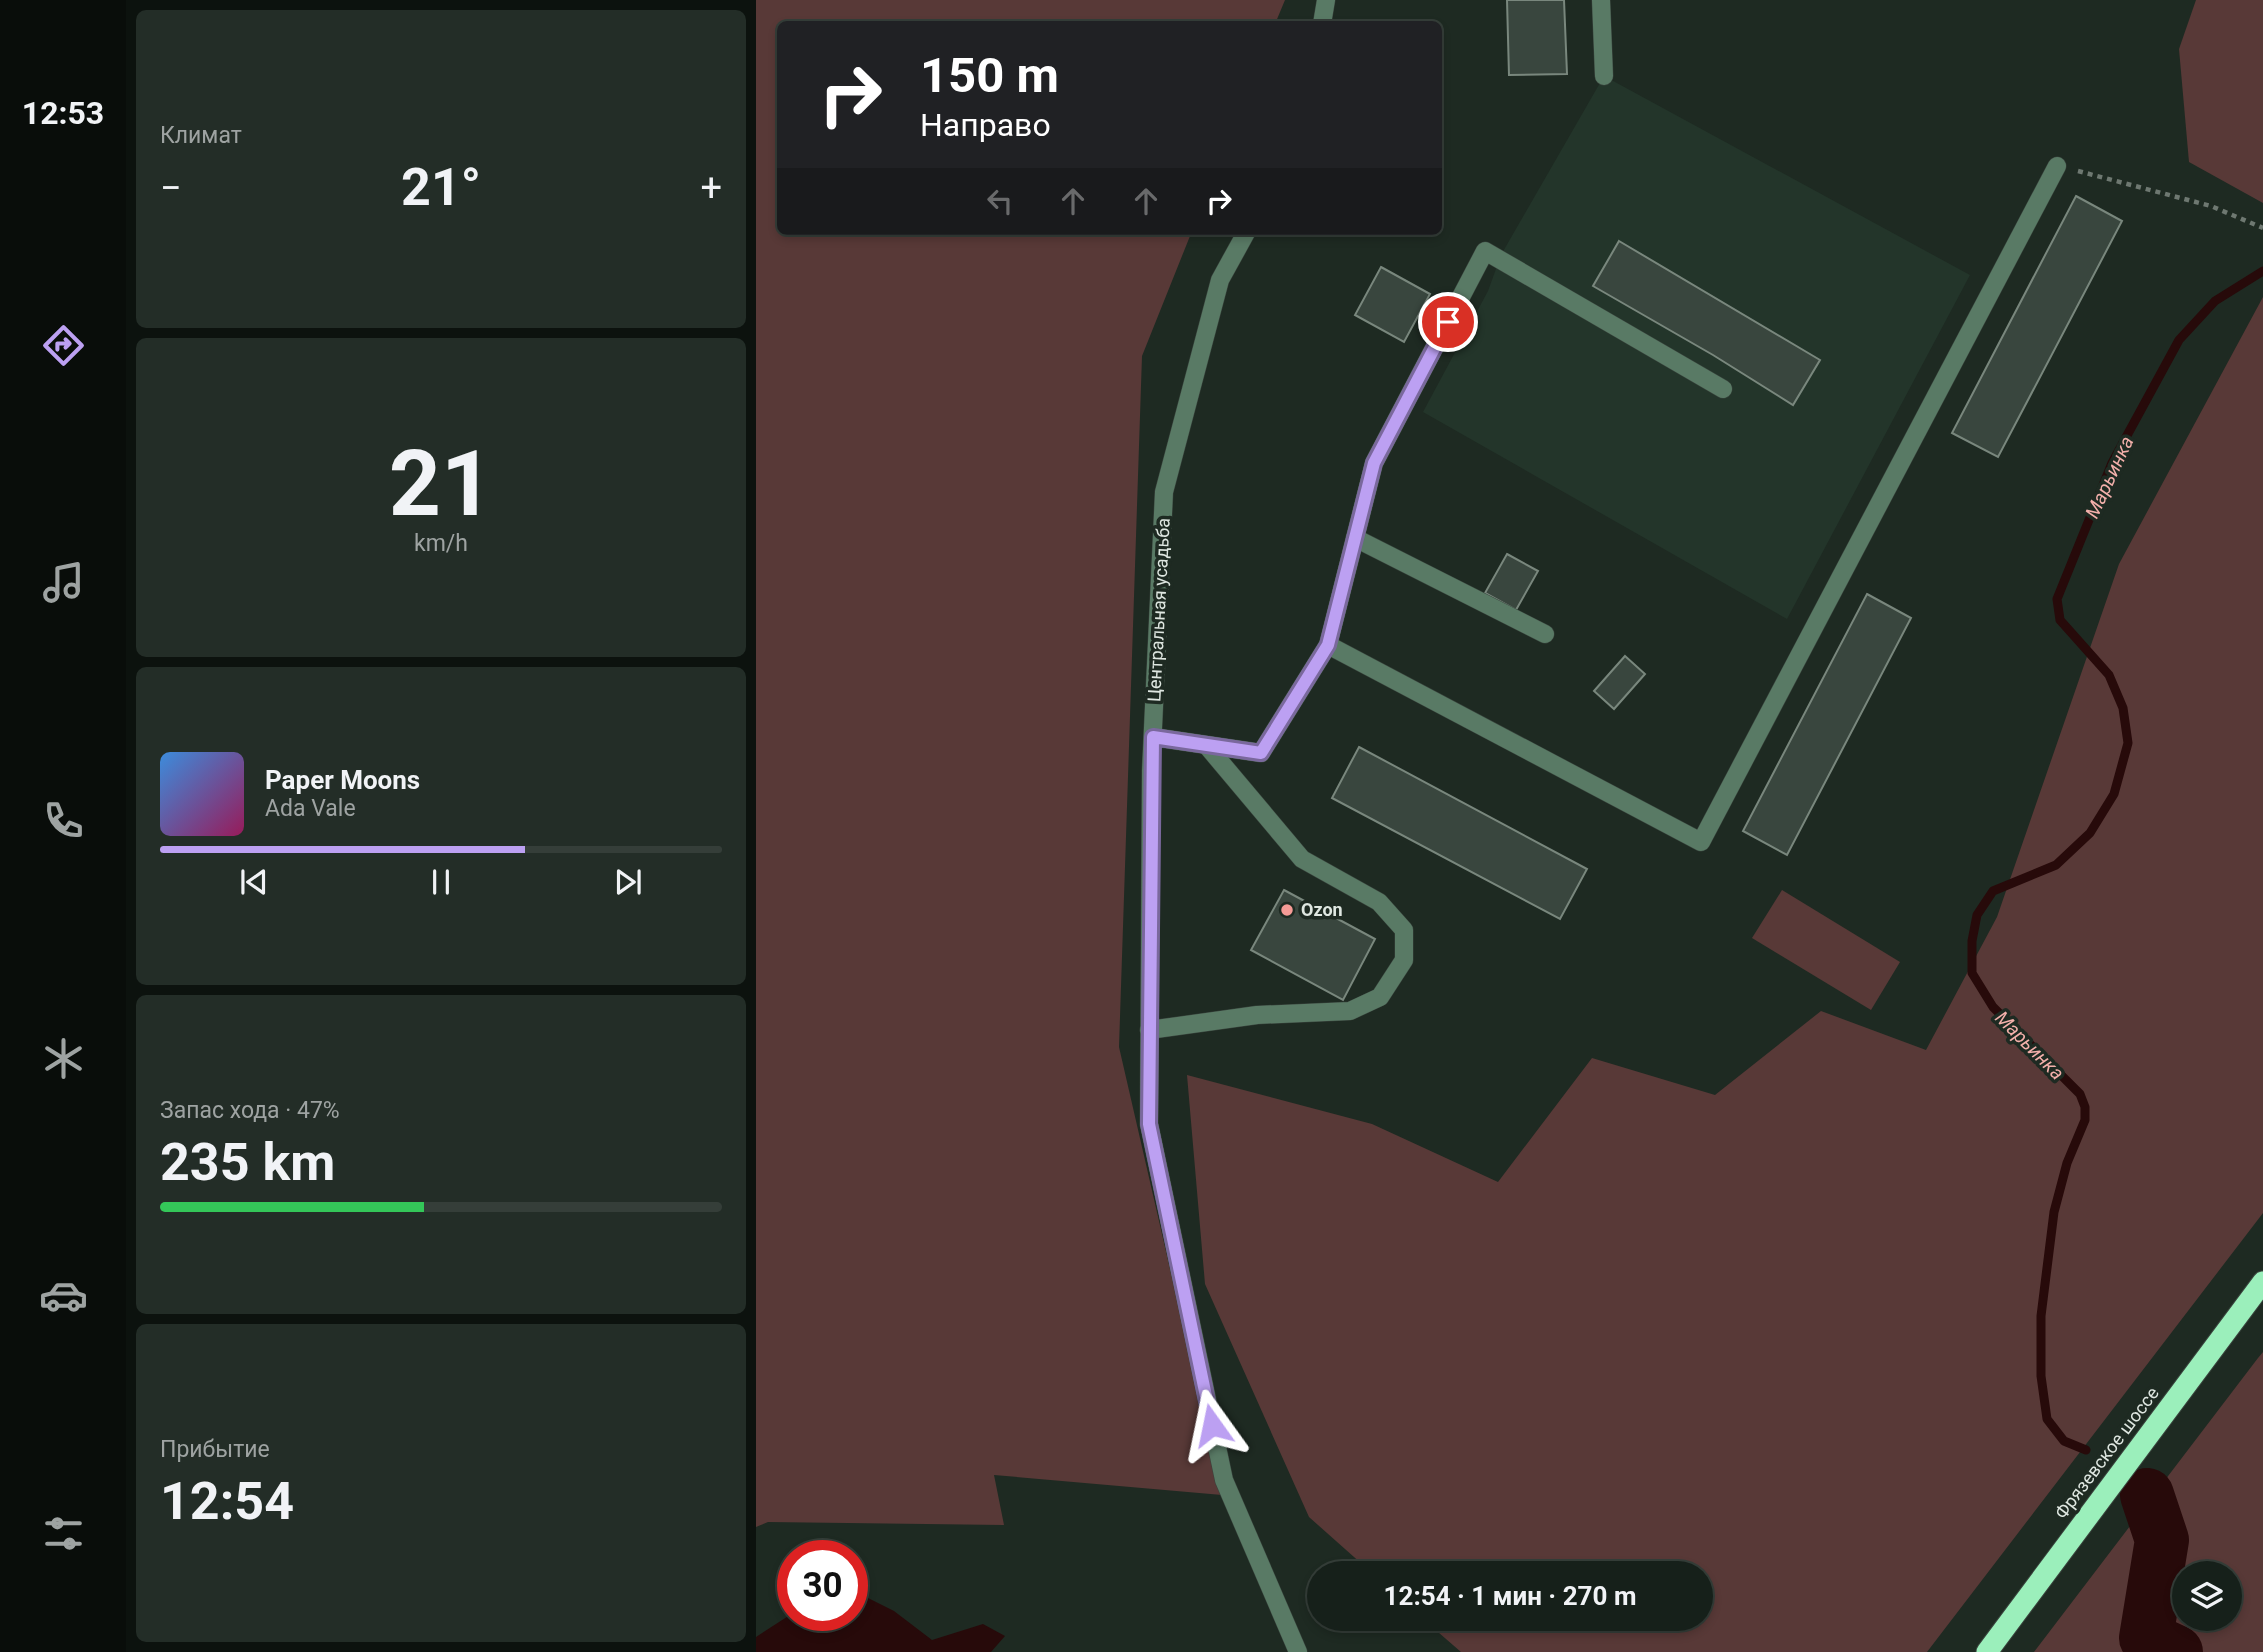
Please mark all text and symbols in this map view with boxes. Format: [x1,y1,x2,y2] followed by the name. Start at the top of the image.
[920,47,1059,104] text: 150 m
[805,49,896,140] icon: right
[22,94,104,132] text: 12:53
[920,106,1051,144] text: Направо
[160,122,242,149] text: Климат
[401,157,481,218] text: 21°
[160,166,182,210] text: −
[700,166,722,210] text: +
[981,182,1019,220] icon: left
[1054,182,1092,220] icon: ahead
[1127,182,1165,220] icon: ahead
[1200,182,1238,220] icon: right
[1418,292,1478,352] pin
[1429,303,1467,341] icon: arrive
[39,321,88,370] icon: directions
[389,431,493,537] text: 21
[2080,433,2138,522] water label: Марьинка
[1143,517,1174,703] street label: Центральная усадьба
[414,530,468,557] text: km/h
[39,558,88,607] icon: music
[265,765,420,795] text: Paper Moons
[265,795,356,822] text: Ada Vale
[39,796,88,845] icon: phone
[235,863,273,901] icon: previous
[422,863,460,901] icon: pause
[609,863,647,901] icon: next
[1301,899,1343,920] place label: Ozon
[1279,902,1295,918] marker: Ozon
[1990,1006,2069,1085] water label: Марьинка
[39,1034,88,1083] icon: climate
[160,1097,340,1124] text: Запас хода · 47%
[160,1132,335,1193] text: 235 km
[39,1271,88,1320] icon: car
[2050,1383,2163,1523] street label: Фрязевское шоссе
[1175,1388,1249,1462] position arrow
[160,1436,270,1463] text: Прибытие
[160,1471,294,1532] text: 12:54
[39,1509,88,1558] icon: filters
[777,1540,868,1631] speed limit sign: 30
[2172,1561,2242,1631] map controls
[2172,1561,2242,1631] button: layers
[1384,1581,1636,1611] text: 12:54 · 1 мин · 270 m

